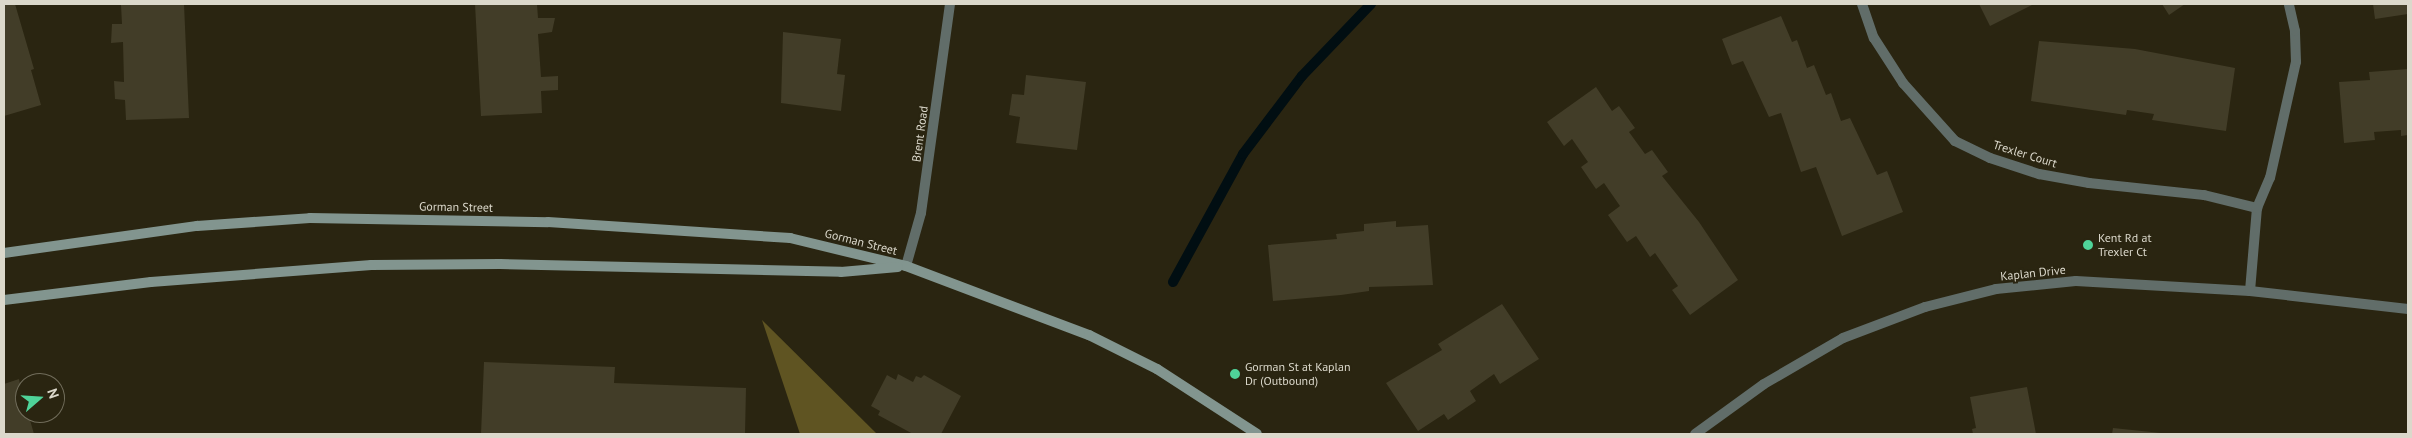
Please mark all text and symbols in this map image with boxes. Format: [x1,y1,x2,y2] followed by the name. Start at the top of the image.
[909,105,931,163] street label: Brent Road
[1991,137,2059,171] street label: Trexler Court
[419,199,493,215] street label: Gorman Street
[823,226,899,258] street label: Gorman Street
[2098,231,2151,259] place label: Kent Rd at Trexler Ct
[2082,239,2094,251] marker: Kent Rd at Trexler Ct
[2000,262,2066,284] street label: Kaplan Drive
[1245,360,1351,388] place label: Gorman St at Kaplan Dr (Outbound)
[1229,368,1241,380] marker: Gorman St at Kaplan Dr (Outbound)
[15,373,65,423] north arrow
[43,386,63,401] text: N

